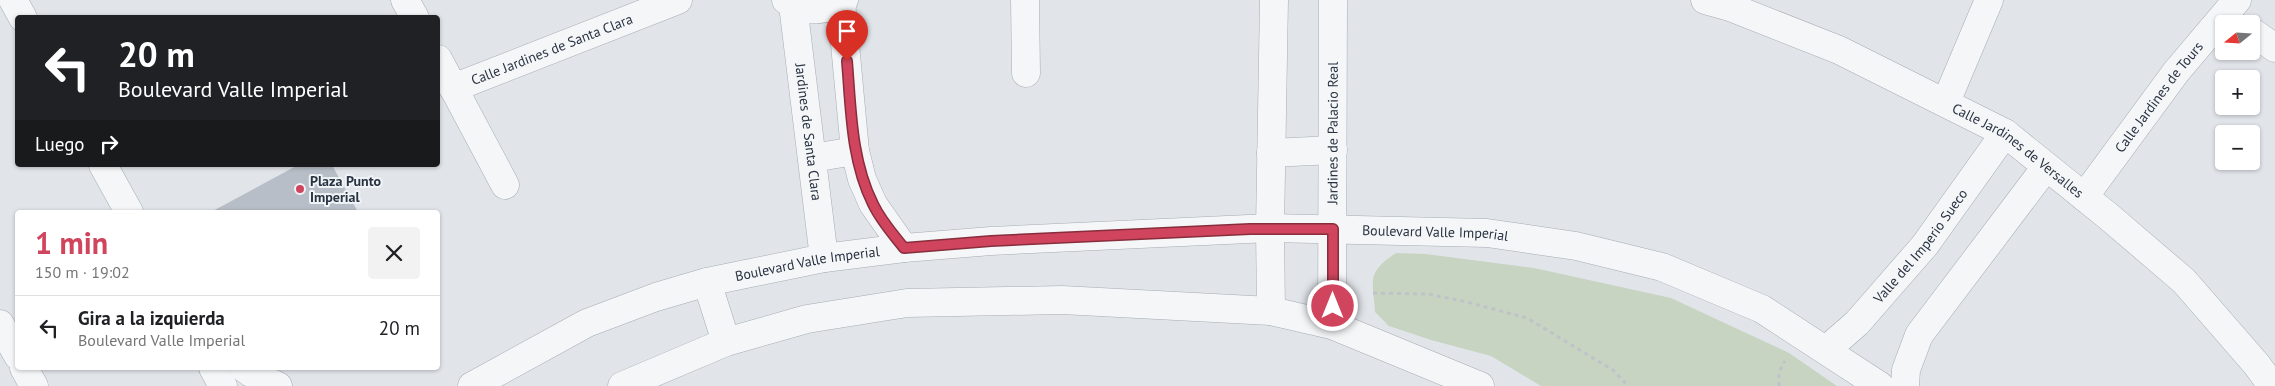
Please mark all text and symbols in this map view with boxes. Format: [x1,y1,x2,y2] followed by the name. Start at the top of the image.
[468,10,635,89] street label: Calle Jardines de Santa Clara
[826,10,868,61] pin
[2215,15,2260,60] north arrow
[2215,15,2260,170] map controls
[833,17,861,45] icon: arrive
[118,31,195,77] text: 20 m
[35,35,100,100] icon: left
[2111,38,2207,156] street label: Calle Jardines de Tours
[791,61,826,202] street label: Jardines de Santa Clara
[1323,62,1342,205] street label: Jardines de Palacio Real
[2215,70,2260,115] button: +
[118,75,348,103] text: Boulevard Valle Imperial
[1949,99,2087,202] street label: Calle Jardines de Versalles
[2215,125,2260,170] button: −
[95,130,123,158] icon: right
[35,132,85,156] text: Luego
[310,172,382,206] place label: Plaza Punto Imperial
[294,183,306,195] marker: Plaza Punto Imperial
[1869,185,1971,308] street label: Valle del Imperio Sueco
[1362,221,1510,245] street label: Boulevard Valle Imperial
[35,223,108,262] text: 1 min
[368,227,420,279] button: close
[733,242,880,285] street label: Boulevard Valle Imperial
[35,262,130,282] text: 150 m · 19:02
[1306,279,1358,331] position arrow
[78,306,225,330] text: Gira a la izquierda
[35,314,63,342] icon: left
[379,316,420,340] text: 20 m
[78,330,245,350] text: Boulevard Valle Imperial

